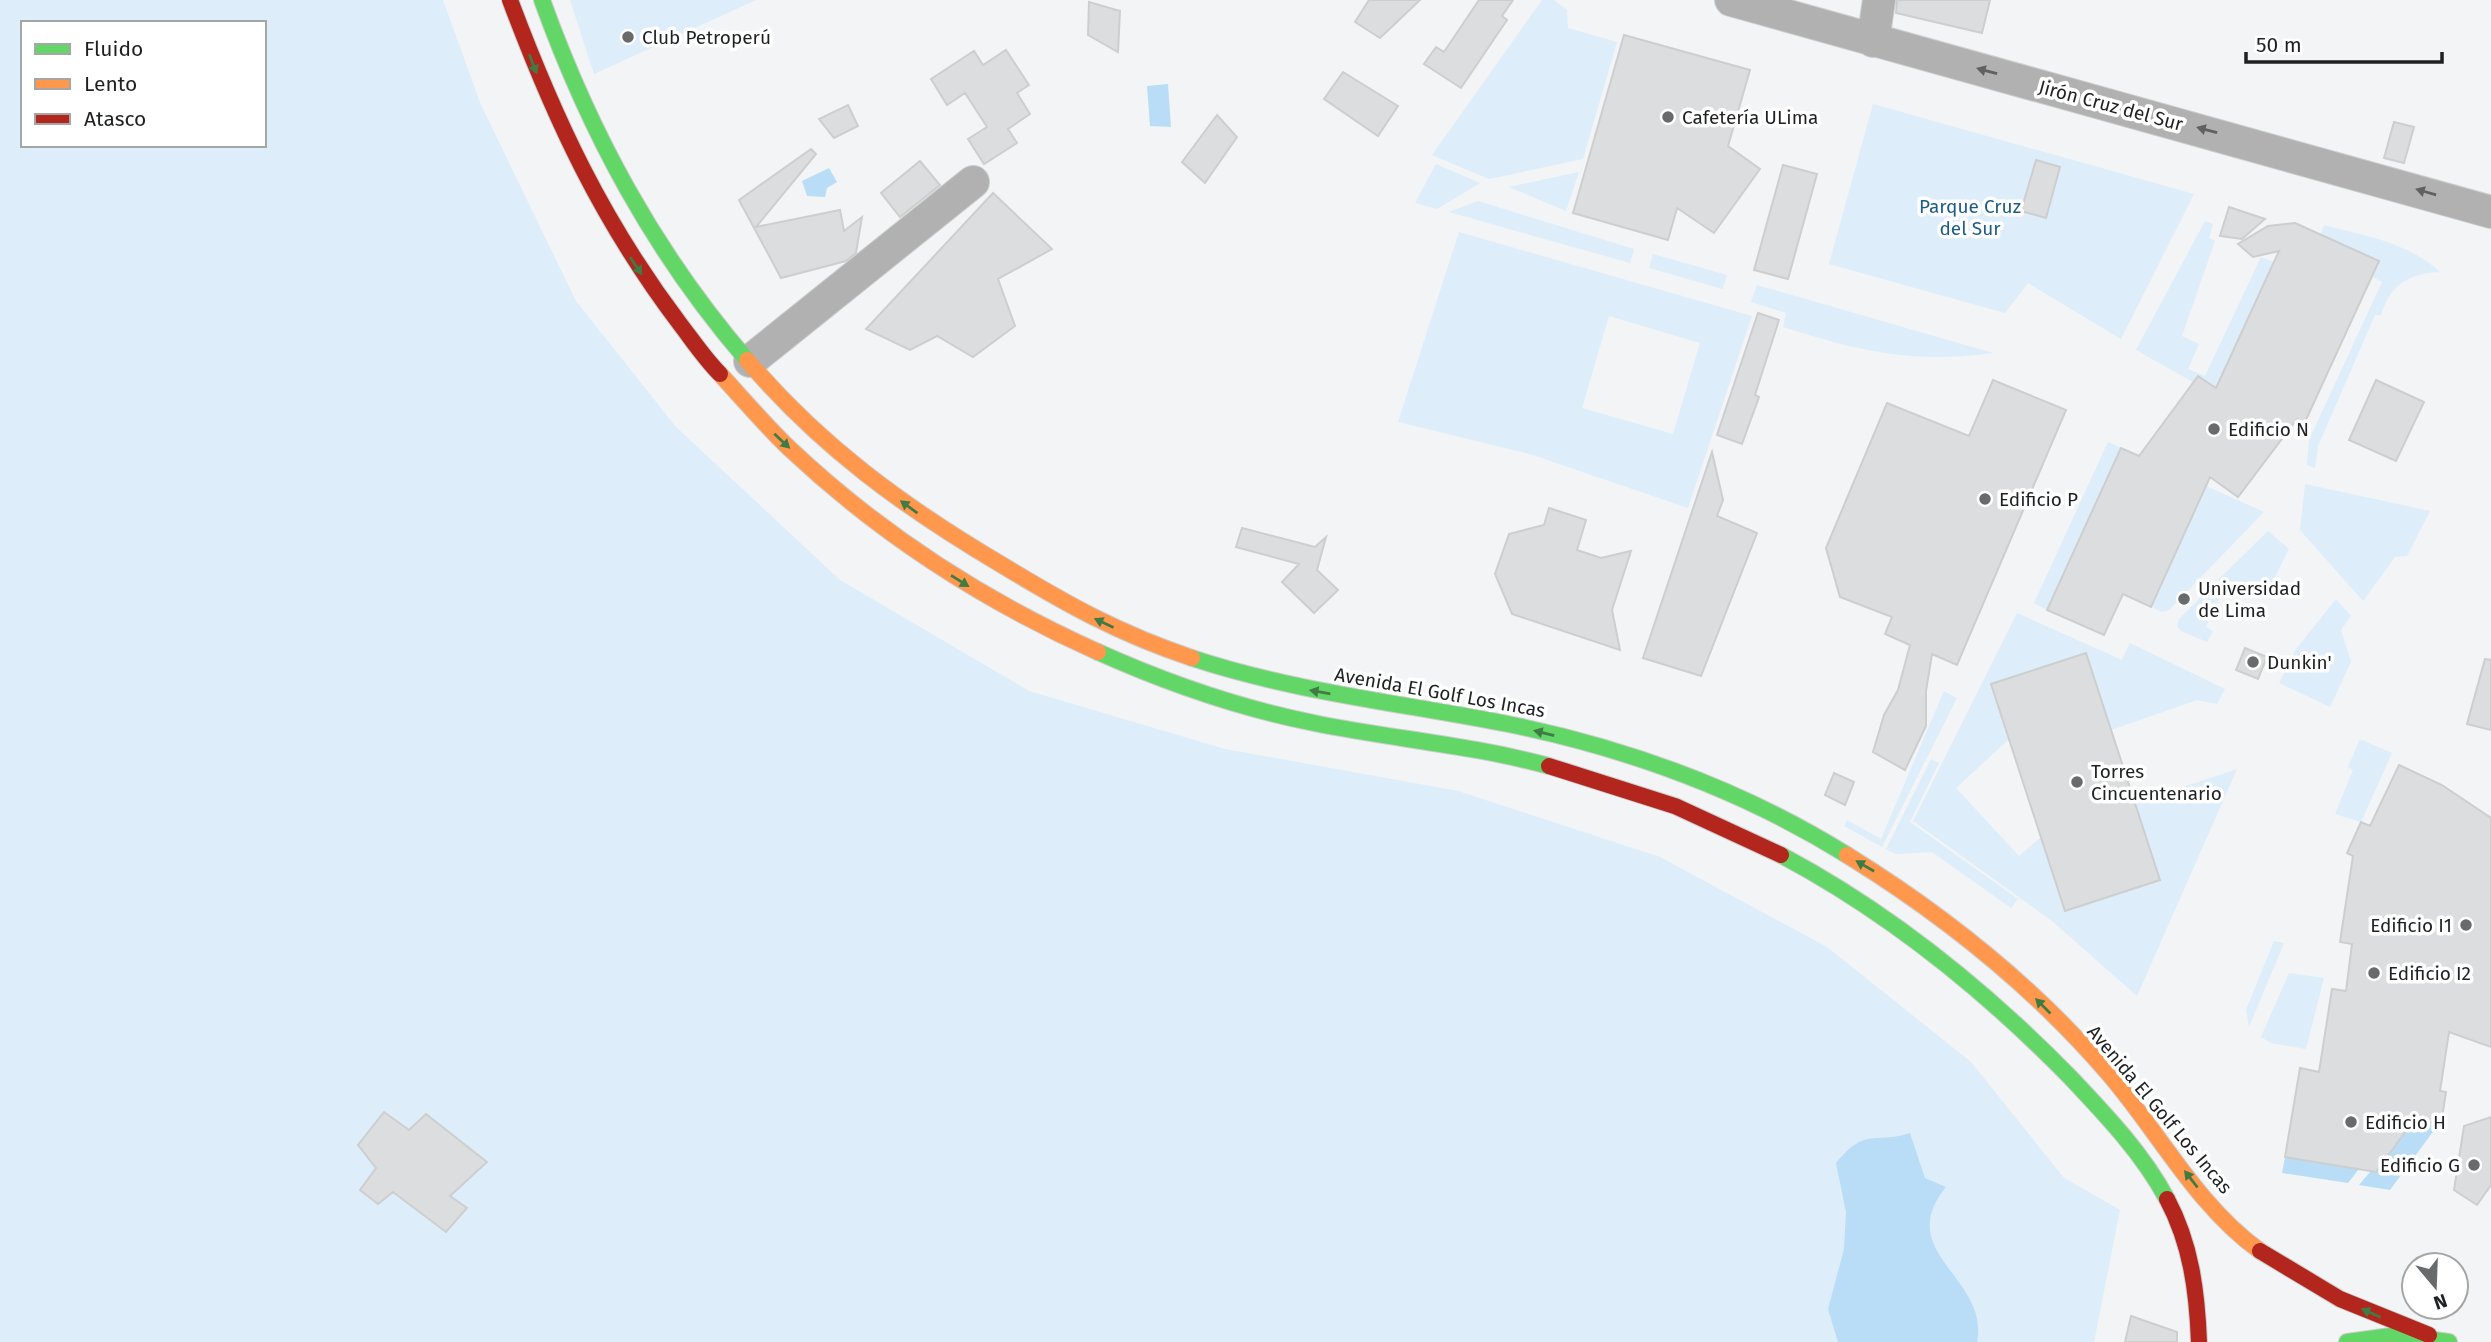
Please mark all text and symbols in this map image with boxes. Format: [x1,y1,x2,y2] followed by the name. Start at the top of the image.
[21,21,266,147] legend
[2246,21,2442,65] scale bar
[642,26,771,49] place label: Club Petroperú
[620,29,636,45] marker: Club Petroperú
[2256,32,2302,58] text: 50 m
[84,36,143,62] text: Fluido
[528,54,539,75] one-way arrow
[1976,66,1997,76] one-way arrow
[84,71,137,97] text: Lento
[2036,75,2186,136] street label: Jirón Cruz del Sur
[84,106,146,132] text: Atasco
[1682,106,1818,129] place label: Cafetería ULima
[1660,109,1676,125] marker: Cafetería ULima
[2196,124,2218,135] one-way arrow
[2415,187,2436,197] one-way arrow
[1919,195,2021,240] park label: Parque Cruz del Sur
[630,257,643,276] one-way arrow
[2228,418,2309,441] place label: Edificio N
[2206,421,2222,437] marker: Edificio N
[773,432,790,448] one-way arrow
[1999,488,2078,511] place label: Edificio P
[1977,491,1993,507] marker: Edificio P
[900,500,918,514] one-way arrow
[951,574,970,587] one-way arrow
[2198,577,2301,622] place label: Universidad de Lima
[2176,591,2192,607] marker: Universidad de Lima
[1094,617,1114,628] one-way arrow
[2267,651,2332,674] place label: Dunkin'
[2245,654,2261,670] marker: Dunkin'
[1333,663,1547,722] street label: Avenida El Golf Los Incas
[1309,686,1331,697] one-way arrow
[1533,727,1554,737] one-way arrow
[2091,760,2222,805] place label: Torres Cincuentenario
[2069,774,2085,790] marker: Torres Cincuentenario
[1855,860,1874,872] one-way arrow
[2370,914,2452,937] place label: Edificio I1
[2458,917,2474,933] marker: Edificio I1
[2388,962,2471,985] place label: Edificio I2
[2366,965,2382,981] marker: Edificio I2
[2035,998,2052,1015] one-way arrow
[2082,1020,2237,1198] street label: Avenida El Golf Los Incas
[2365,1111,2446,1134] place label: Edificio H
[2343,1114,2359,1130] marker: Edificio H
[2380,1154,2460,1177] place label: Edificio G
[2466,1157,2482,1173] marker: Edificio G
[2183,1171,2198,1189] one-way arrow
[2400,1251,2470,1321] north arrow
[2431,1289,2450,1315] text: N
[2361,1307,2381,1319] one-way arrow

